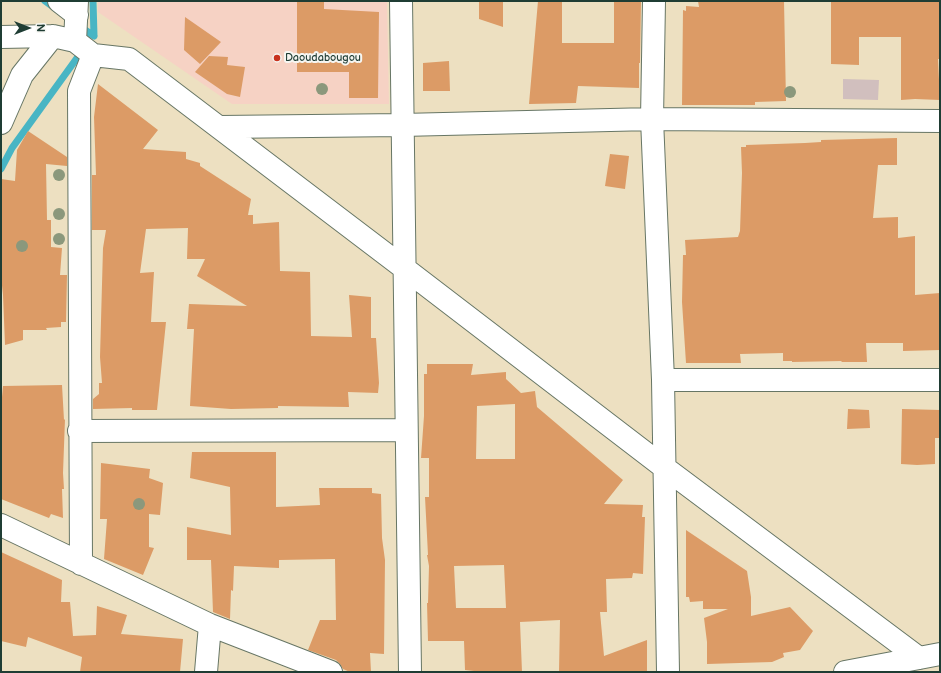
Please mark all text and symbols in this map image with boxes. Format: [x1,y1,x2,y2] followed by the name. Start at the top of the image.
[8,8,48,48] north arrow
[34,24,47,32] text: N
[285,51,361,65] place label: Daoudabougou
[272,53,282,63] marker: Daoudabougou

